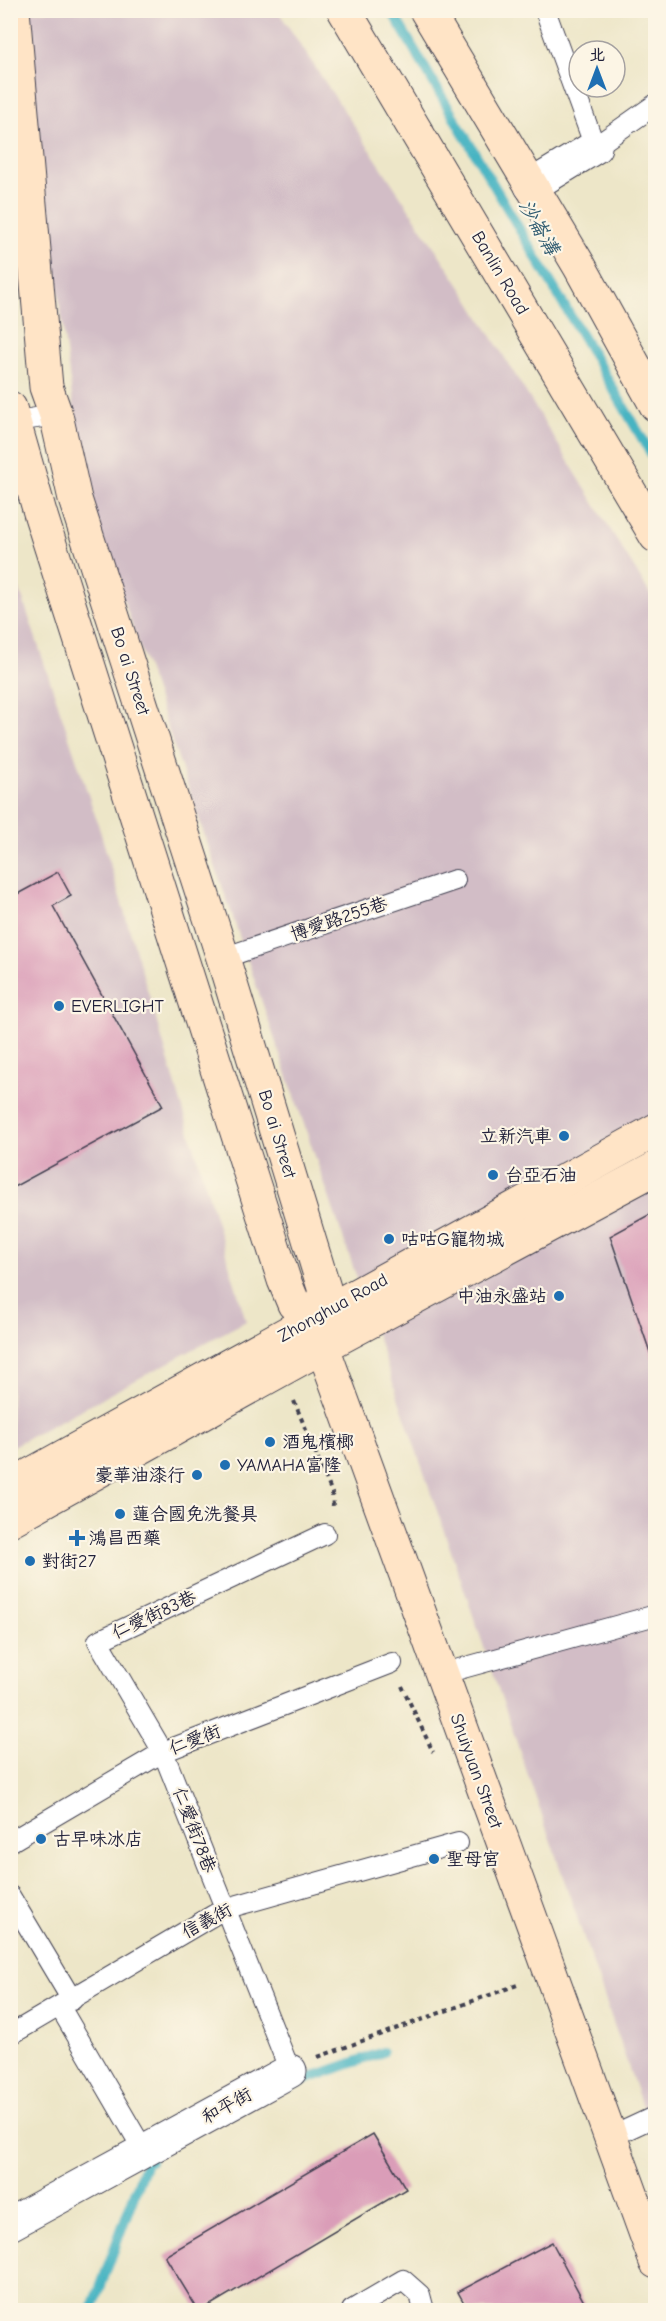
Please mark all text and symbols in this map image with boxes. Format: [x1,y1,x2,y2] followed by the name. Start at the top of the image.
[567,39,627,99] north arrow
[589,46,605,64] text: 北
[514,195,565,260] water label: 沙崙溝
[467,228,533,318] street label: Banlin Road
[106,624,154,718] street label: Bo ai Street
[288,893,390,945] street label: 博愛路255巷
[71,996,165,1017] place label: EVERLIGHT
[52,999,66,1013] marker: EVERLIGHT
[254,1087,301,1181] street label: Bo ai Street
[480,1126,552,1147] place label: 立新汽車
[557,1129,571,1143] marker: 立新汽車
[505,1165,577,1186] place label: 台亞石油
[486,1168,500,1182] marker: 台亞石油
[401,1229,504,1250] place label: 咕咕G寵物城
[382,1232,396,1246] marker: 咕咕G寵物城
[274,1269,392,1347] street label: Zhonghua Road
[457,1286,547,1307] place label: 中油永盛站
[552,1289,566,1303] marker: 中油永盛站
[282,1432,354,1453] place label: 酒鬼檳榔
[263,1435,277,1449] marker: 酒鬼檳榔
[237,1455,342,1476] place label: YAMAHA富隆
[218,1458,232,1472] marker: YAMAHA富隆
[95,1465,185,1486] place label: 豪華油漆行
[190,1468,204,1482] marker: 豪華油漆行
[132,1504,258,1525] place label: 蓮合國免洗餐具
[113,1507,127,1521] marker: 蓮合國免洗餐具
[89,1528,161,1549] place label: 鴻昌西藥
[70,1531,84,1545] marker: 鴻昌西藥
[42,1551,96,1572] place label: 對街27
[23,1554,37,1568] marker: 對街27
[109,1586,199,1644] street label: 仁愛街83巷
[446,1711,507,1832] street label: Shuiyuan Street
[166,1721,224,1759] street label: 仁愛街
[168,1784,220,1876] street label: 仁愛街78巷
[53,1829,143,1850] place label: 古早味冰店
[34,1832,48,1846] marker: 古早味冰店
[446,1849,500,1870] place label: 聖母宮
[427,1852,441,1866] marker: 聖母宮
[178,1899,236,1943] street label: 信義街
[198,2084,256,2128] street label: 和平街

